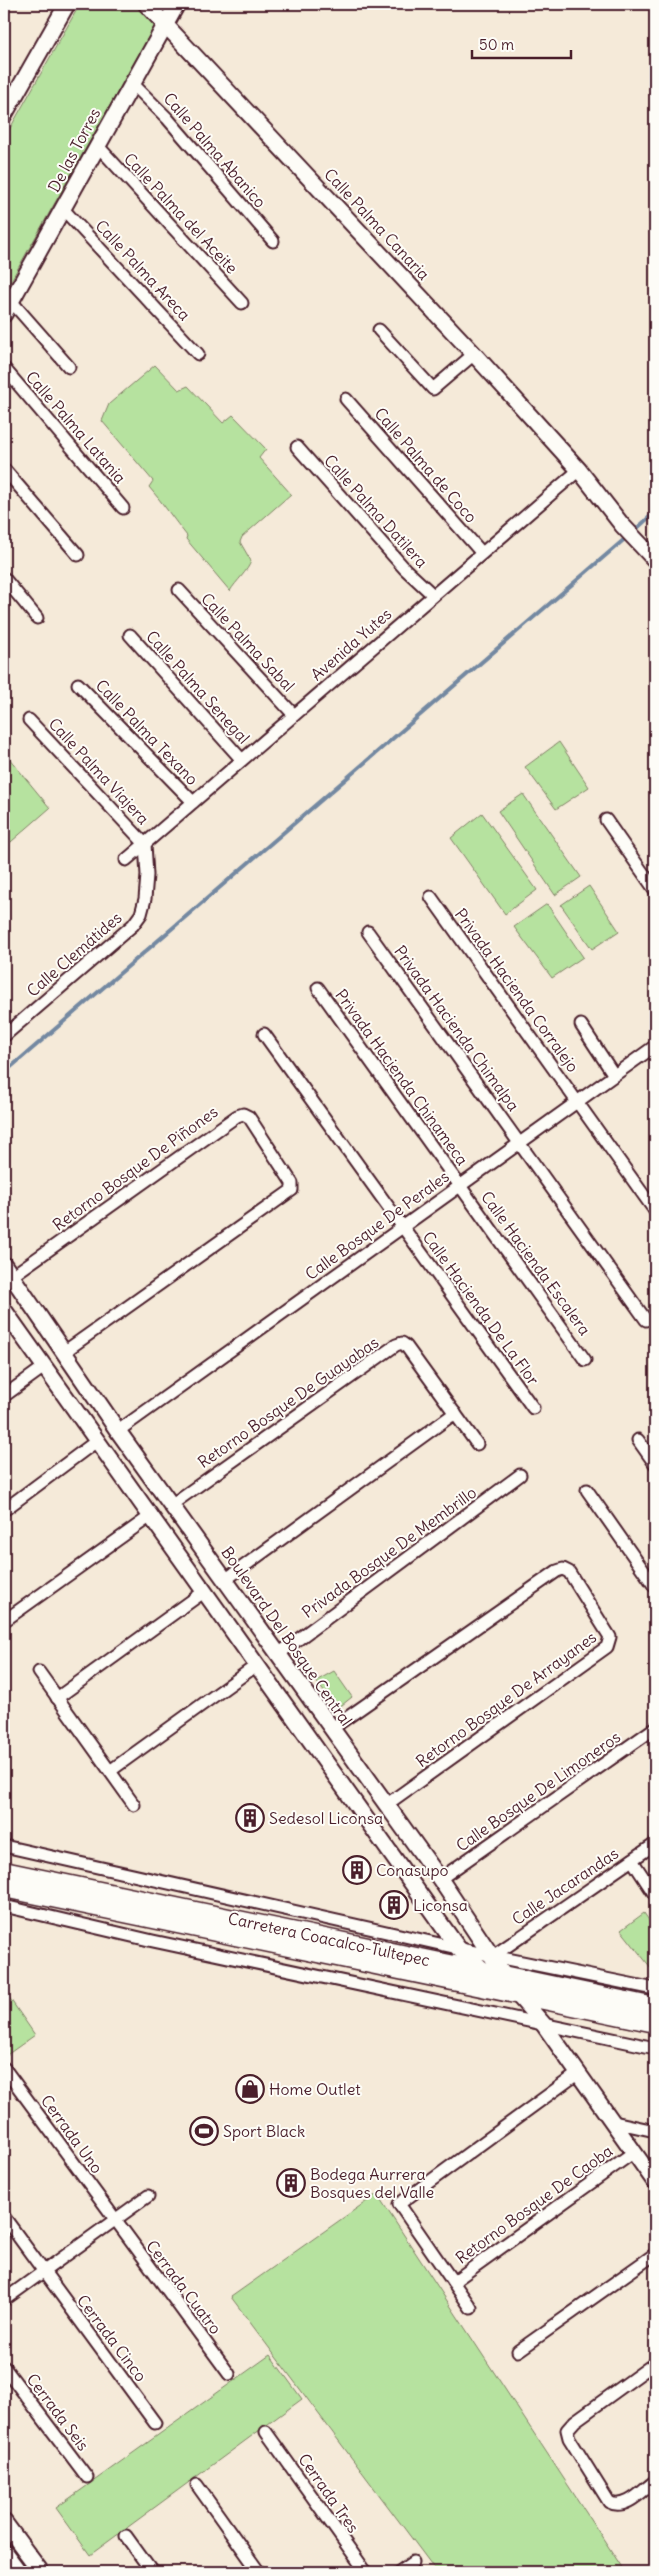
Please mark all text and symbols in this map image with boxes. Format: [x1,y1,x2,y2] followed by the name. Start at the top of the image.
[472,28,570,60] scale bar
[479,35,514,54] text: 50 m
[160,88,270,212] street label: Calle Palma Abanico
[43,105,105,195] street label: De las Torres
[120,149,242,277] street label: Calle Palma del Aceite
[320,164,434,284] street label: Calle Palma Canaria
[91,216,195,324] street label: Calle Palma Areca
[22,367,130,487] street label: Calle Palma Latania
[370,403,482,527] street label: Calle Palma de Coco
[320,450,432,572] street label: Calle Palma Datilera
[197,588,299,696] street label: Calle Palma Sabal
[307,604,395,684] street label: Avenida Yutes
[142,626,254,748] street label: Calle Palma Senegal
[92,675,202,789] street label: Calle Palma Texano
[44,714,154,828] street label: Calle Palma Viajera
[451,904,583,1076] street label: Privada Hacienda Corralejo
[22,907,126,1001] street label: Calle Clemátides
[390,941,524,1115] street label: Privada Hacienda Chimalpa
[331,985,473,1169] street label: Privada Hacienda Chinameca
[49,1101,221,1235] street label: Retorno Bosque De Piñones
[301,1166,453,1284] street label: Calle Bosque De Perales
[477,1187,595,1339] street label: Calle Hacienda Escalera
[419,1227,544,1389] street label: Calle Hacienda De La Flor
[194,1332,382,1472] street label: Retorno Bosque De Guayabas
[298,1482,480,1622] street label: Privada Bosque De Membrillo
[217,1542,357,1730] street label: Boulevard Del Bosque Central
[412,1627,600,1771] street label: Retorno Bosque De Arrayanes
[452,1727,624,1855] street label: Calle Bosque De Limoneros
[235,1803,265,1833] building icon: Sedesol Liconsa
[269,1808,383,1828] place label: Sedesol Liconsa
[508,1843,622,1929] street label: Calle Jacarandas
[342,1855,372,1885] building icon: Conasupo
[376,1860,449,1880] place label: Conasupo
[379,1890,409,1920] building icon: Liconsa
[413,1895,468,1915] place label: Liconsa
[226,1908,432,1970] street label: Carretera Coacalco-Tultepec
[235,2074,265,2104] shop icon: Home Outlet
[269,2079,361,2099] place label: Home Outlet
[37,2091,107,2177] street label: Cerrada Uno
[189,2116,219,2146] sports icon: Sport Black
[223,2121,305,2141] place label: Sport Black
[452,2140,616,2268] street label: Retorno Bosque De Caoba
[310,2164,434,2202] place label: Bodega Aurrera Bosques del Valle
[276,2168,306,2198] building icon: Bodega Aurrera Bosques del Valle
[142,2236,226,2338] street label: Cerrada Cuatro
[73,2291,151,2385] street label: Cerrada Cinco
[22,2369,94,2455] street label: Cerrada Seis
[294,2449,364,2537] street label: Cerrada Tres

